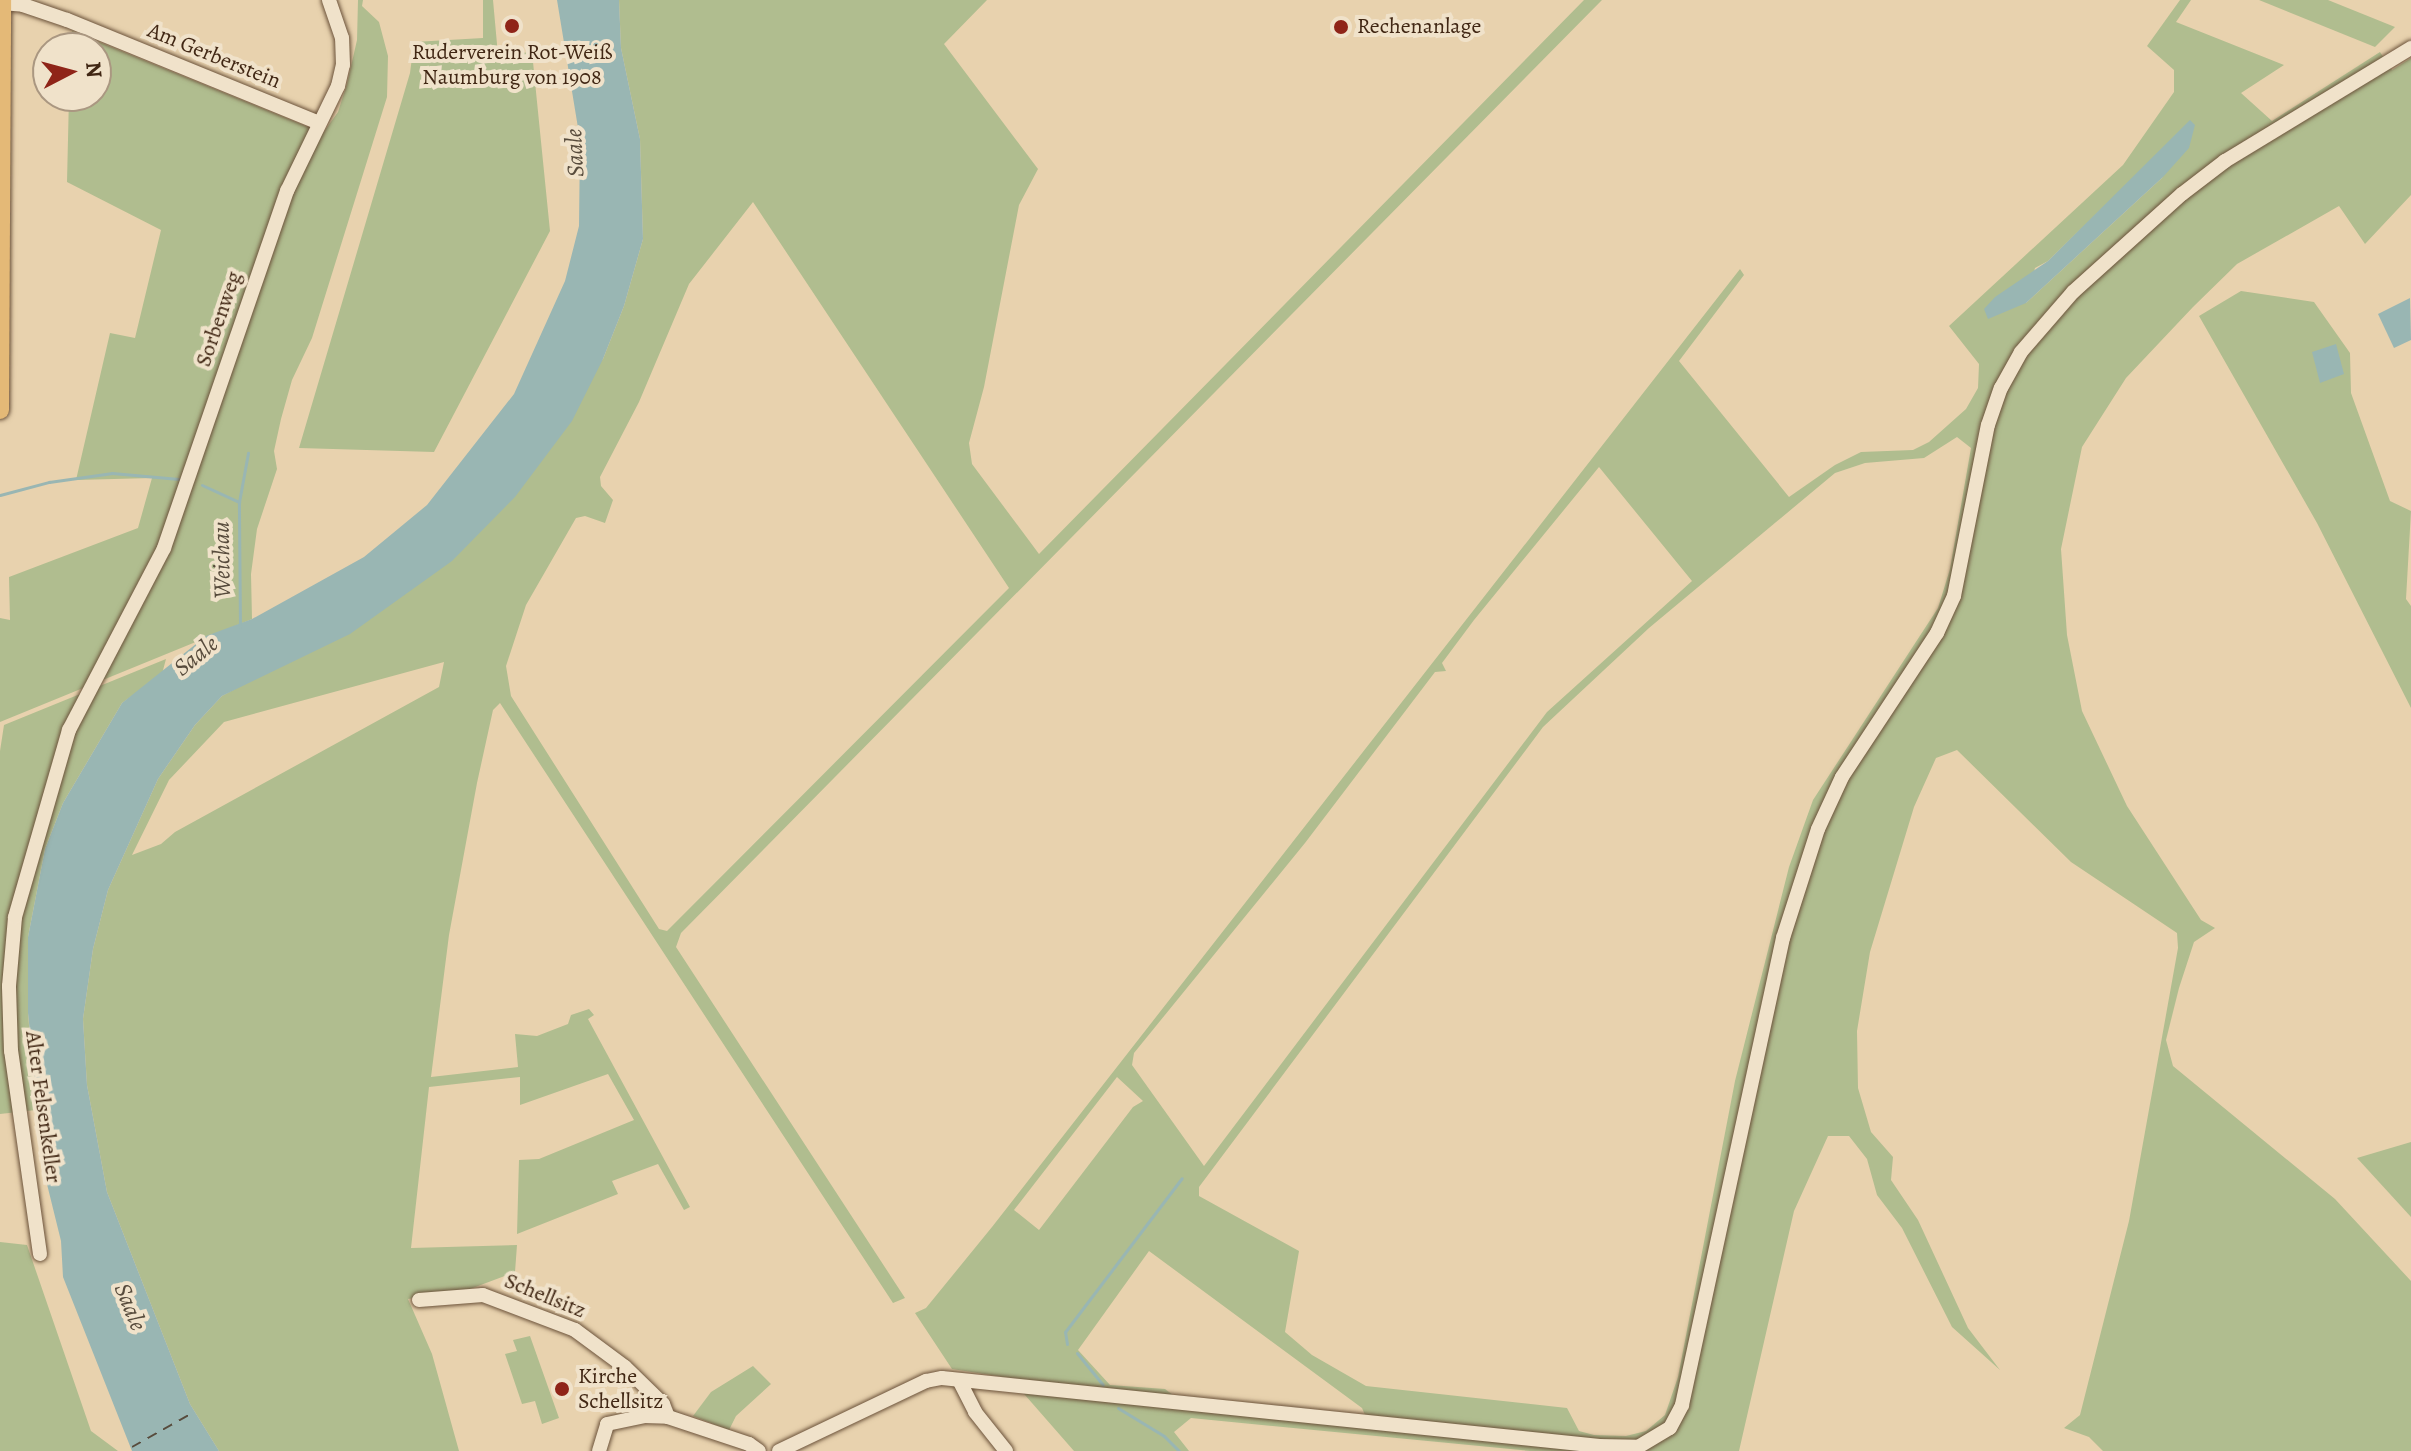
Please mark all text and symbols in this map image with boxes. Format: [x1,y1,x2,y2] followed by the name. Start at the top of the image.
[1357,14,1481,40] place label: Rechenanlage
[144,17,284,95] street label: Am Gerberstein
[503,17,521,35] marker: Ruderverein Rot-Weiß Naumburg von 1908
[1332,18,1350,36] marker: Rechenanlage
[32,32,112,112] north arrow
[412,39,612,90] place label: Ruderverein Rot-Weiß Naumburg von 1908
[78,60,110,79] text: N
[559,128,591,178] water label: Saale
[190,268,248,370] street label: Sorbenweg
[207,521,237,599] water label: Weichau
[168,630,224,682] water label: Saale
[19,1029,67,1185] street label: Alter Felsenkeller
[501,1268,589,1324] street label: Schellsitz
[108,1279,152,1335] water label: Saale
[578,1363,663,1414] place label: Kirche Schellsitz
[553,1380,571,1398] marker: Kirche Schellsitz

